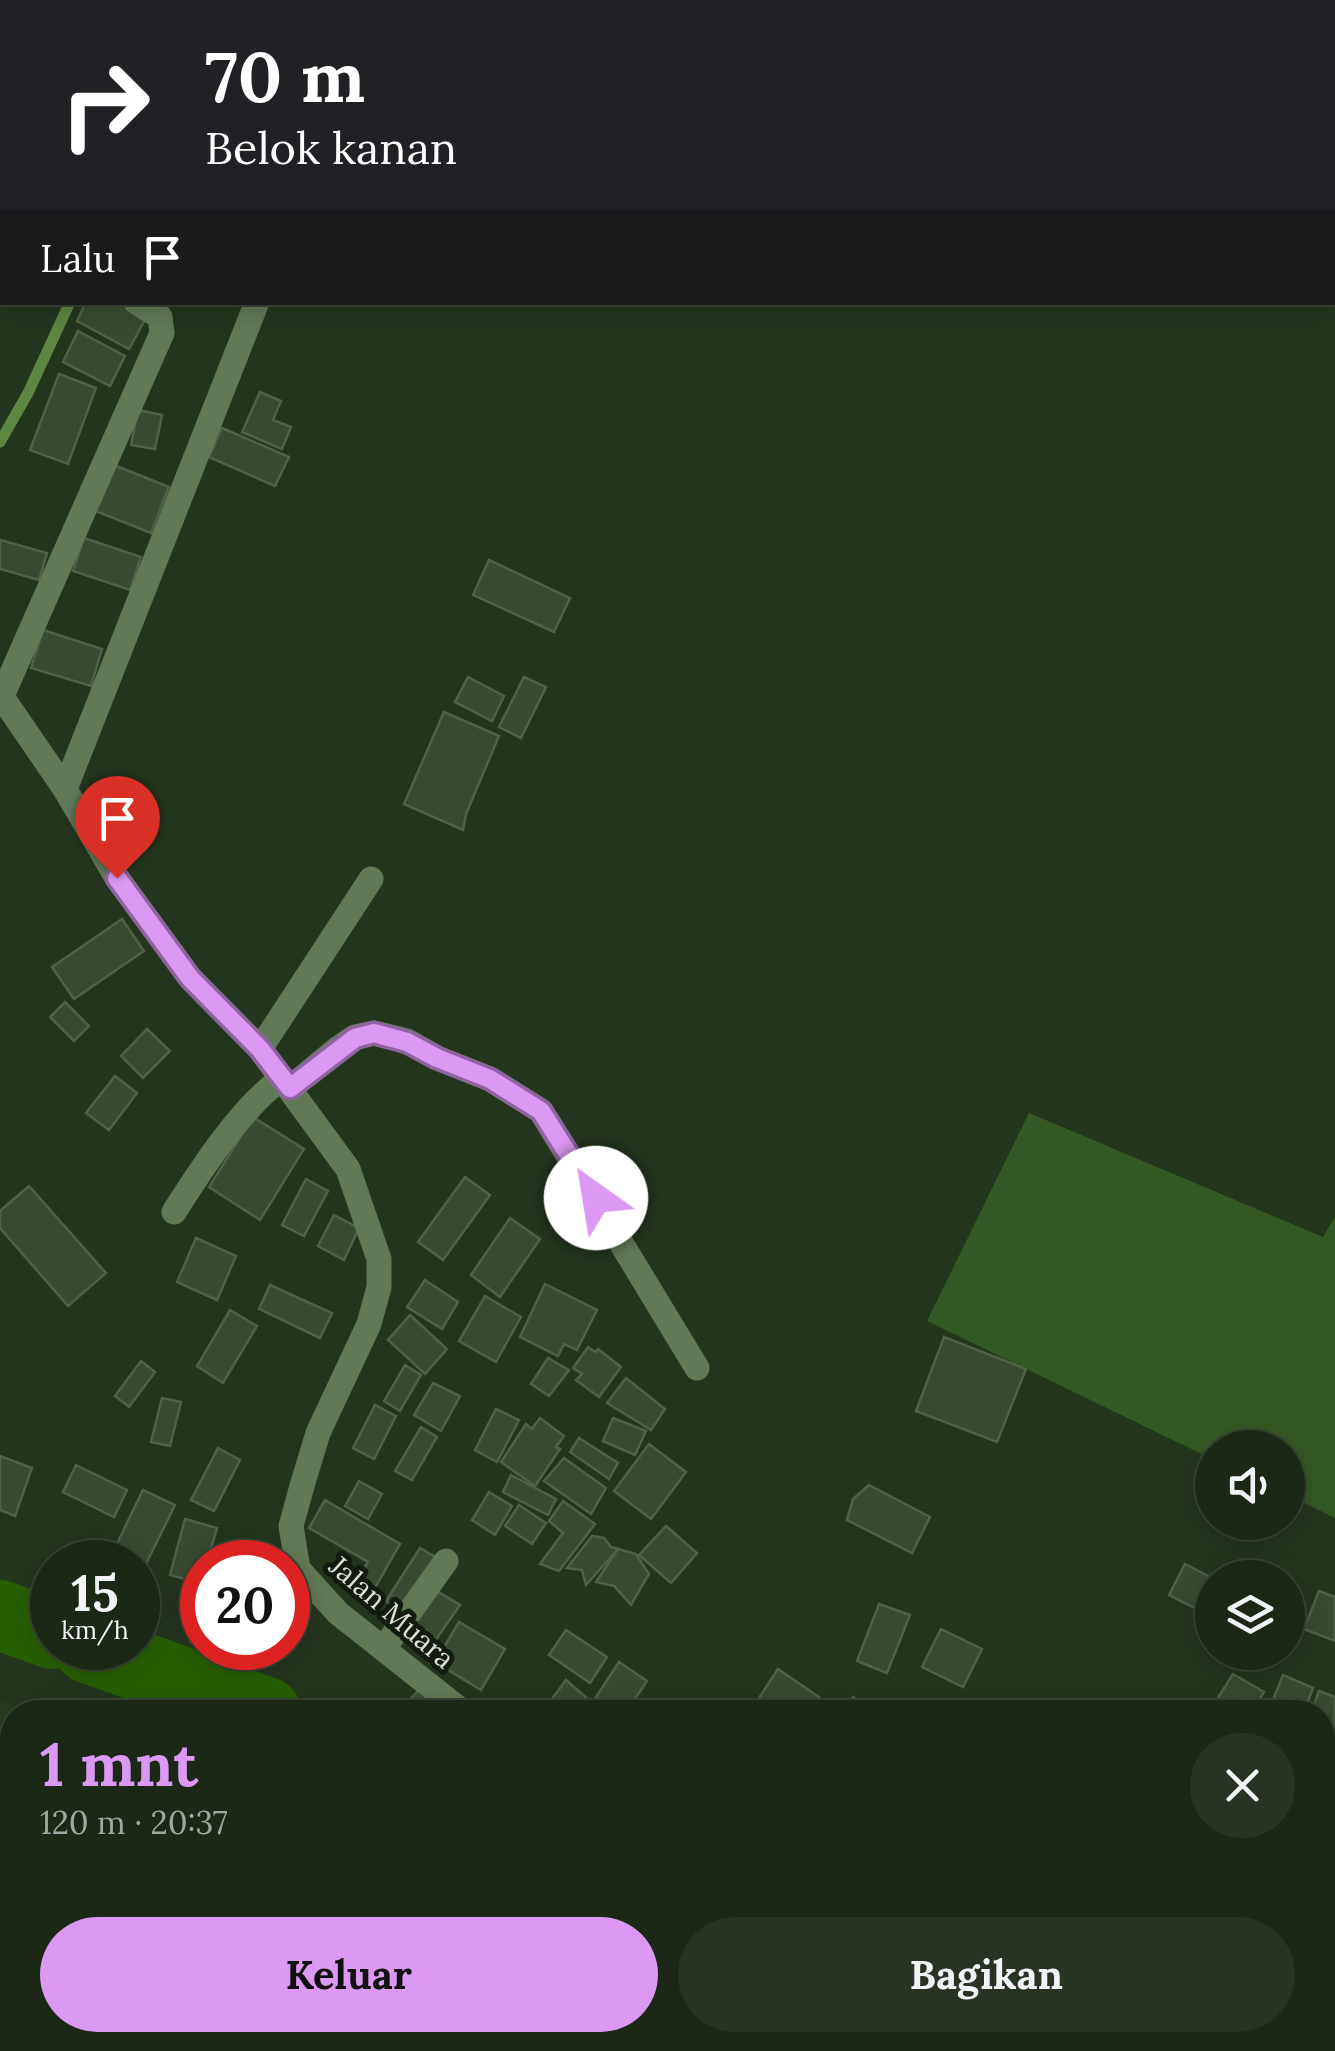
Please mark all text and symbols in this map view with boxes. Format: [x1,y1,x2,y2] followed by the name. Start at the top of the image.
[205,32,365,121] text: 70 m
[40,40,170,170] icon: right
[205,119,457,176] text: Belok kanan
[135,230,190,285] icon: arrive
[40,234,115,282] text: Lalu
[75,776,160,879] pin
[90,791,145,846] icon: arrive
[544,1146,648,1250] position arrow
[1195,1430,1305,1670] map controls
[1195,1430,1305,1540] button: sound
[180,1540,310,1670] speed limit sign: 20
[321,1547,462,1676] street label: Jalan Muara
[1195,1560,1305,1670] button: layers
[71,1561,119,1625] text: 15
[61,1614,129,1646] text: km/h
[40,1726,198,1802] text: 1 mnt
[1190,1733,1295,1838] button: close
[40,1802,227,1843] text: 120 m · 20:37
[40,1917,658,2032] button: Keluar
[678,1917,1295,2032] button: Bagikan

